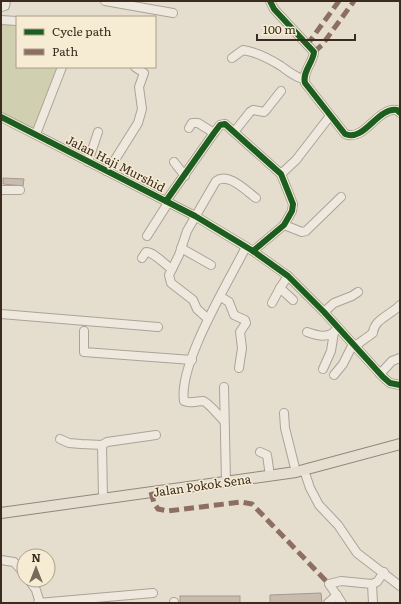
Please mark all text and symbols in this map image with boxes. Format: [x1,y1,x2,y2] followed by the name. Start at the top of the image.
[16,16,156,68] legend
[257,16,355,42] scale bar
[263,20,296,38] text: 100 m
[52,22,112,40] text: Cycle path
[52,42,78,60] text: Path
[63,130,169,196] street label: Jalan Haji Murshid
[152,469,253,501] street label: Jalan Pokok Sena
[16,548,56,588] north arrow
[31,549,41,565] text: N

